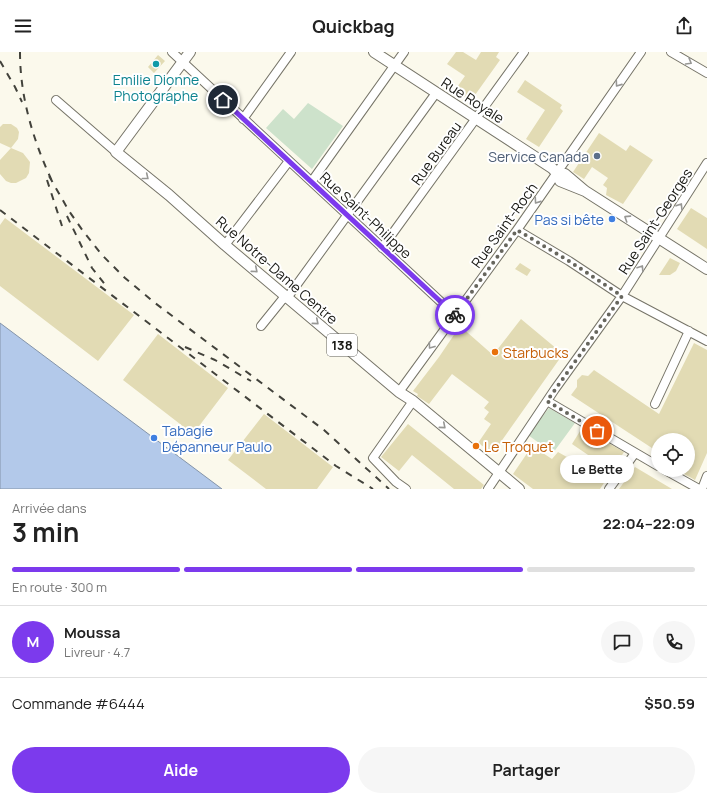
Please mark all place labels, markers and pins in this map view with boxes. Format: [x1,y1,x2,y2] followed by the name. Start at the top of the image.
[151,59,161,69] marker: Emilie Dionne Photographe
[113,70,199,105] place label: Emilie Dionne Photographe
[206,83,240,117] pin
[488,147,589,166] place label: Service Canada
[592,151,602,161] marker: Service Canada
[535,210,604,229] place label: Pas si bête
[607,214,617,224] marker: Pas si bête
[503,343,569,362] place label: Starbucks
[490,347,500,357] marker: Starbucks
[580,414,614,448] pin
[162,421,272,456] place label: Tabagie Dépanneur Paulo
[149,433,159,443] marker: Tabagie Dépanneur Paulo
[484,437,554,456] place label: Le Troquet
[471,441,481,451] marker: Le Troquet
[560,455,634,483] callout: Le Bette

